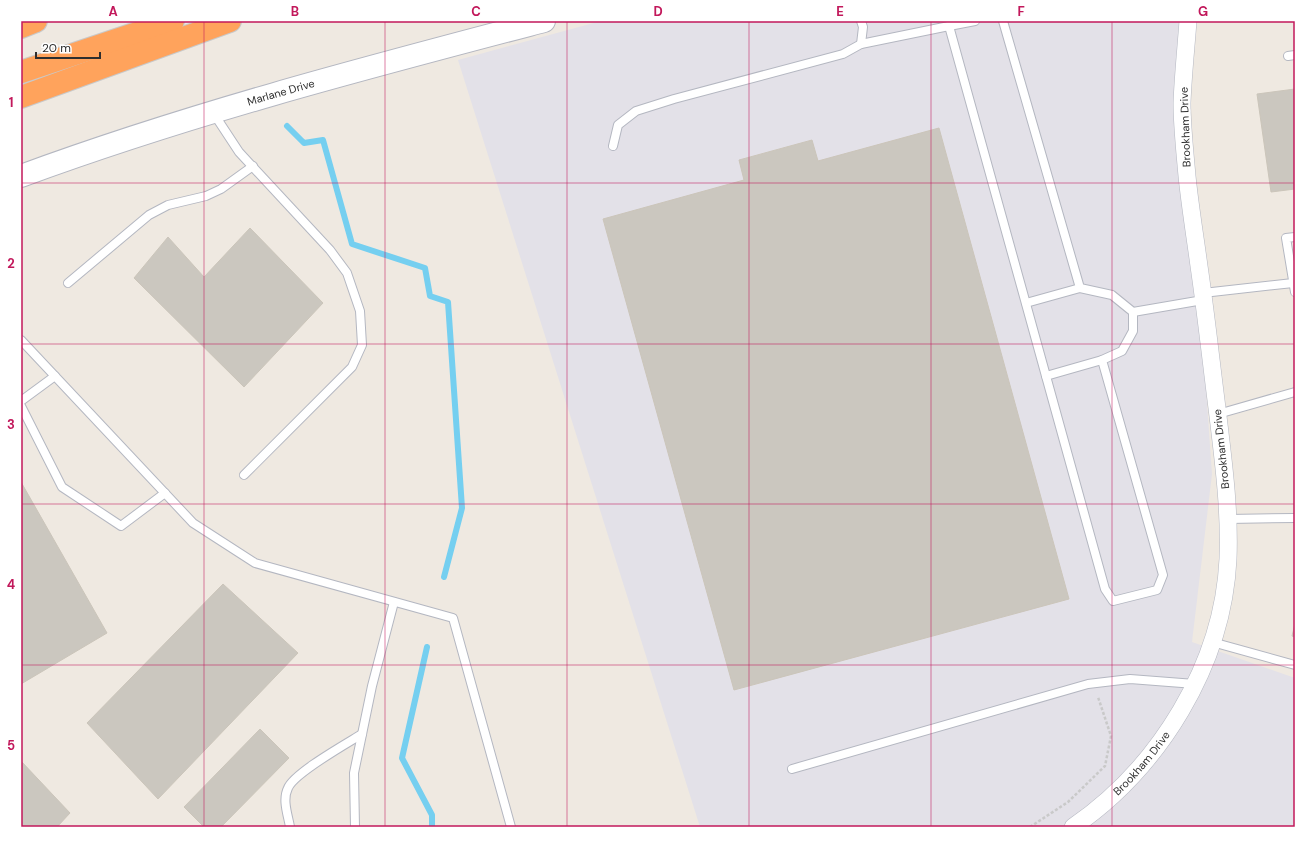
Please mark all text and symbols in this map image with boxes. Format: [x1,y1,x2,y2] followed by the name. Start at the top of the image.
[108,3,118,20] text: A
[291,3,299,20] text: B
[471,3,481,20] text: C
[653,3,663,20] text: D
[836,3,844,20] text: E
[1017,3,1025,20] text: F
[1198,3,1208,20] text: G
[36,34,100,60] scale bar
[42,40,71,56] text: 20 m
[245,76,316,109] street label: Marlane Drive
[1177,87,1193,167] street label: Brookham Drive
[9,94,13,111] text: 1
[7,255,15,272] text: 2
[1210,408,1232,490] street label: Brookham Drive
[7,416,15,433] text: 3
[7,576,15,593] text: 4
[1110,728,1173,798] street label: Brookham Drive
[7,737,15,754] text: 5

